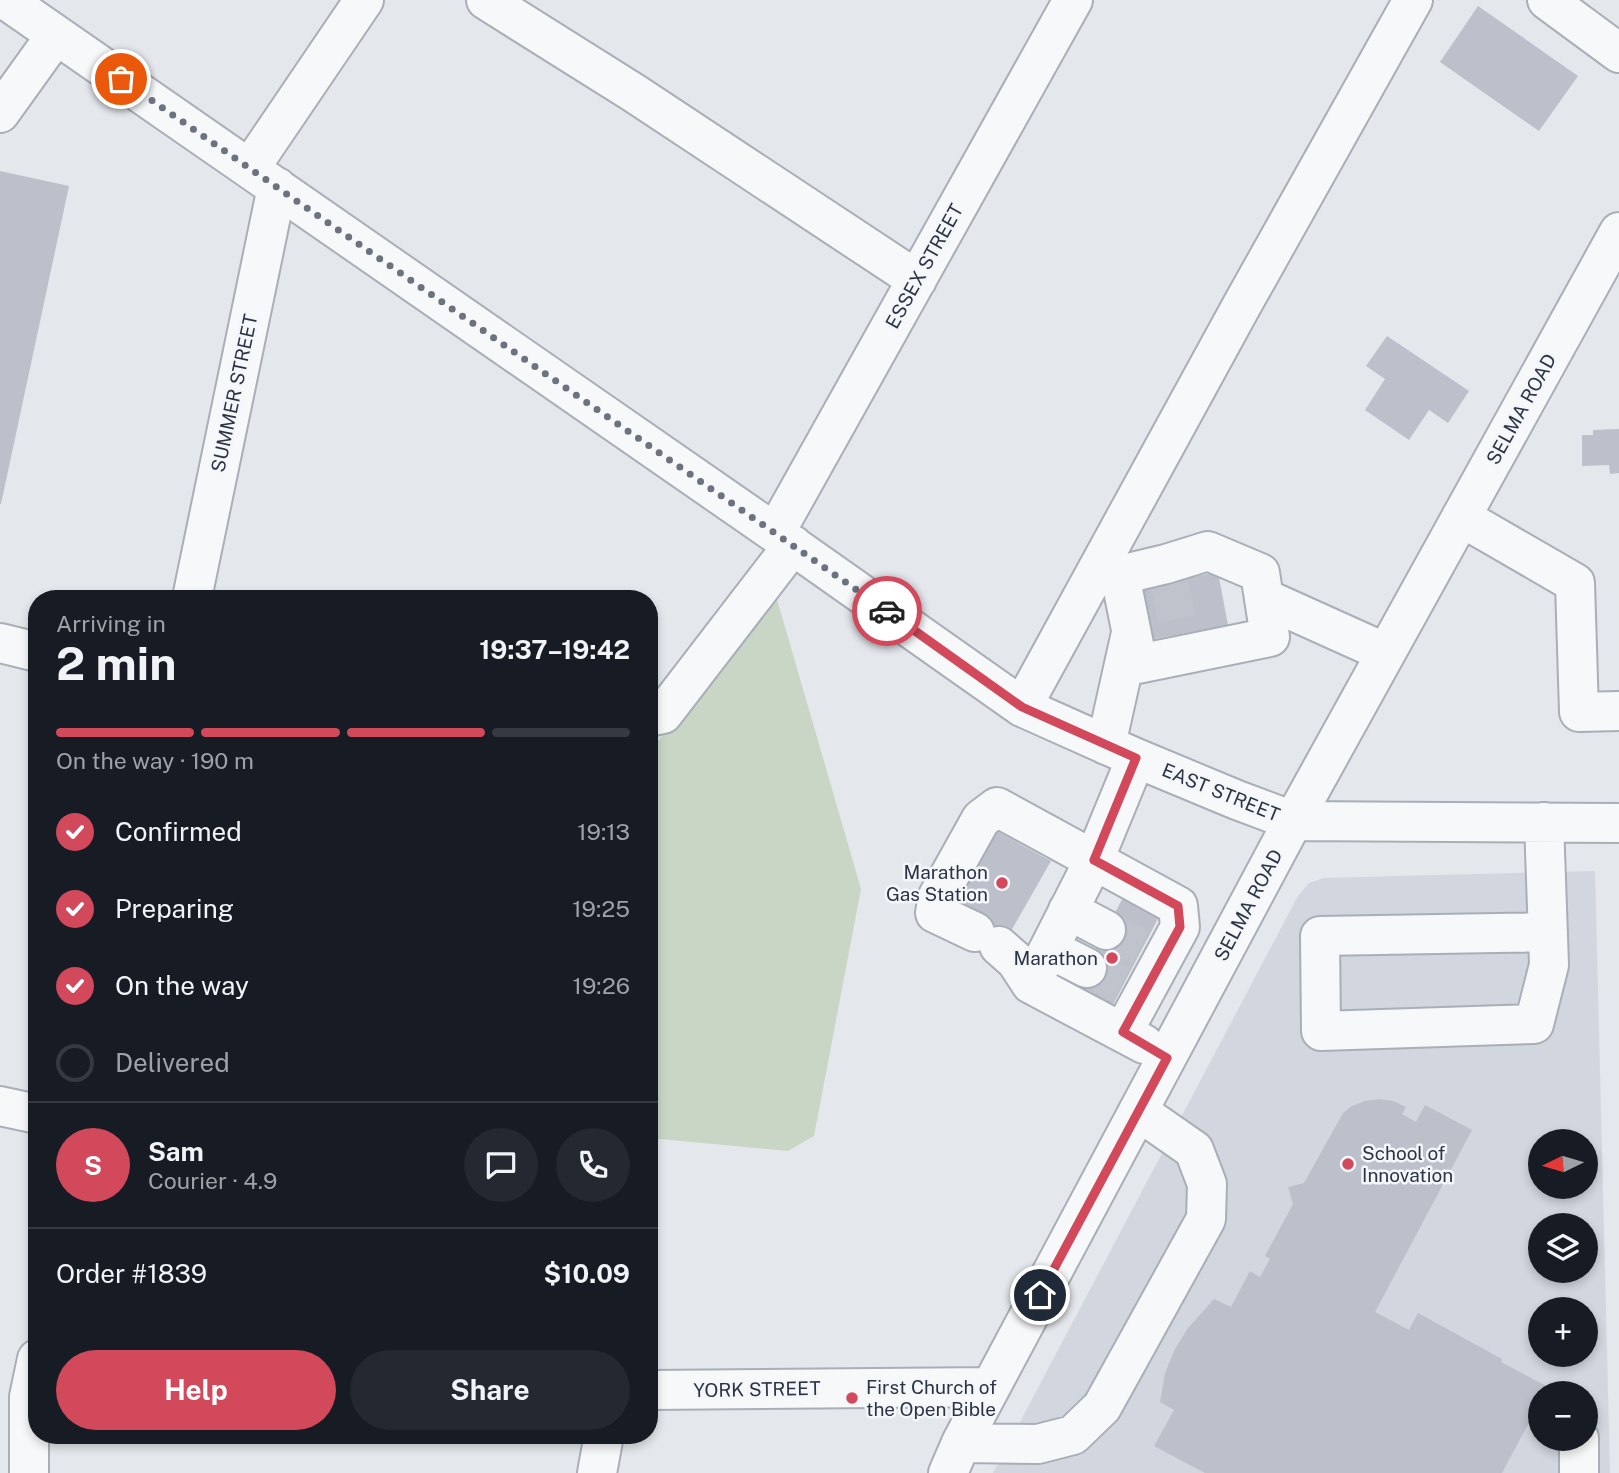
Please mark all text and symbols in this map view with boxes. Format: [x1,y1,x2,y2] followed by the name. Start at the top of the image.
[91,49,151,109] pin
[102,60,140,98] icon: bag
[881,200,967,332] street label: ESSEX STREET
[207,312,261,474] street label: SUMMER STREET
[1482,350,1560,468] street label: SELMA ROAD
[852,576,922,646] courier
[868,592,906,630] icon: car
[56,610,166,637] text: Arriving in
[479,634,630,665] text: 19:37–19:42
[56,636,176,690] text: 2 min
[56,747,254,774] text: On the way · 190 m
[1159,758,1283,826] street label: EAST STREET
[56,813,94,851] icon: check
[115,816,242,847] text: Confirmed
[577,818,630,845] text: 19:13
[1209,845,1287,965] street label: SELMA ROAD
[886,861,988,905] place label: Marathon Gas Station
[994,875,1010,891] marker: Marathon Gas Station
[56,890,94,928] icon: check
[115,893,234,924] text: Preparing
[572,895,630,922] text: 19:25
[1013,947,1098,969] place label: Marathon
[1104,950,1120,966] marker: Marathon
[56,967,94,1005] icon: check
[115,970,249,1001] text: On the way
[573,972,630,999] text: 19:26
[115,1047,230,1078] text: Delivered
[464,1128,538,1202] button: chat
[556,1128,630,1202] button: phone
[1528,1129,1598,1199] north arrow
[1528,1129,1598,1451] map controls
[148,1136,204,1167] text: Sam
[1362,1142,1453,1186] place label: School of Innovation
[84,1150,102,1181] text: S
[1340,1156,1356,1172] marker: School of Innovation
[148,1167,277,1194] text: Courier · 4.9
[1528,1213,1598,1283] button: layers
[56,1258,207,1289] text: Order #1839
[544,1258,630,1289] text: $10.09
[1010,1265,1070,1325] pin
[1021,1276,1059,1314] icon: home
[1528,1297,1598,1367] button: +
[56,1350,336,1430] button: Help
[350,1350,630,1430] button: Share
[866,1376,997,1420] place label: First Church of the Open Bible
[693,1377,821,1401] street label: YORK STREET
[1528,1381,1598,1451] button: −
[844,1390,860,1406] marker: First Church of the Open Bible

